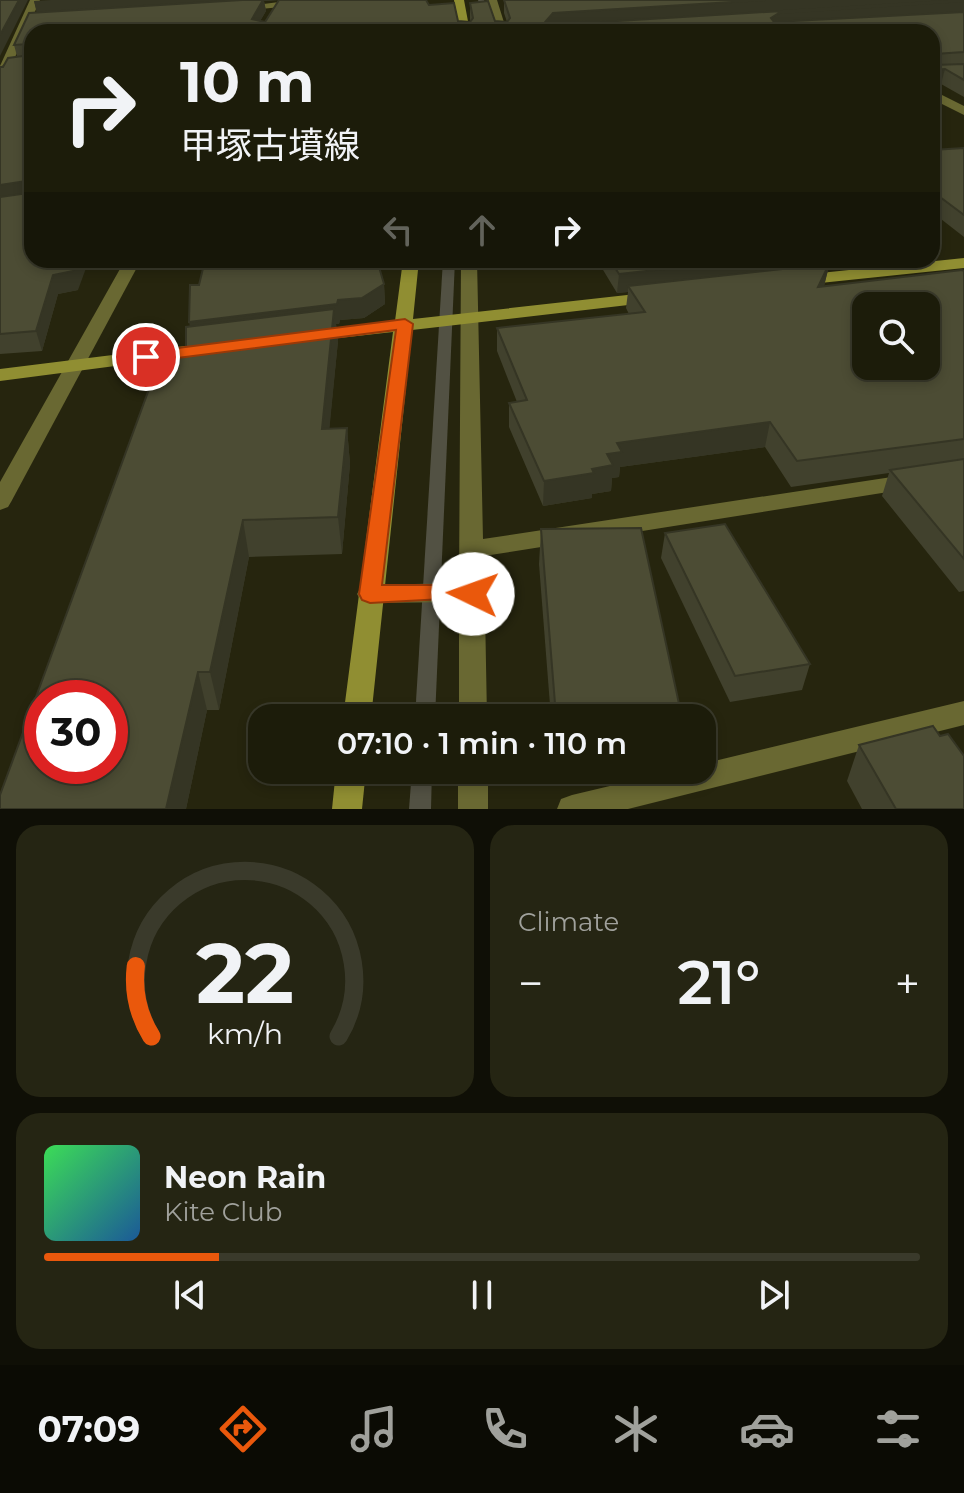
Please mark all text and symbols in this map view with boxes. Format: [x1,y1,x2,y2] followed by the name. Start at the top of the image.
[180,48,315,116] text: 10 m
[48,56,152,160] icon: right
[180,123,360,167] text: 甲塚古墳線
[376,208,420,252] icon: left
[460,208,504,252] icon: ahead
[544,208,588,252] icon: right
[852,292,940,380] map controls
[852,292,940,380] button: search
[112,323,180,391] pin
[124,335,168,379] icon: arrive
[431,552,515,636] position arrow
[24,680,128,784] speed limit sign: 30
[337,725,627,762] text: 07:10 · 1 min · 110 m
[518,906,619,938] text: Climate
[196,922,294,1024] text: 22
[678,946,760,1019] text: 21°
[518,956,543,1010] text: −
[895,956,920,1010] text: +
[207,1016,283,1051] text: km/h
[164,1159,326,1196] text: Neon Rain
[164,1196,282,1228] text: Kite Club
[168,1273,212,1317] icon: previous
[460,1273,504,1317] icon: pause
[752,1273,796,1317] icon: next
[215,1401,271,1457] icon: directions
[346,1401,402,1457] icon: music
[477,1401,533,1457] icon: phone
[608,1401,664,1457] icon: climate
[739,1401,795,1457] icon: car
[870,1401,926,1457] icon: filters
[38,1407,140,1451] text: 07:09

